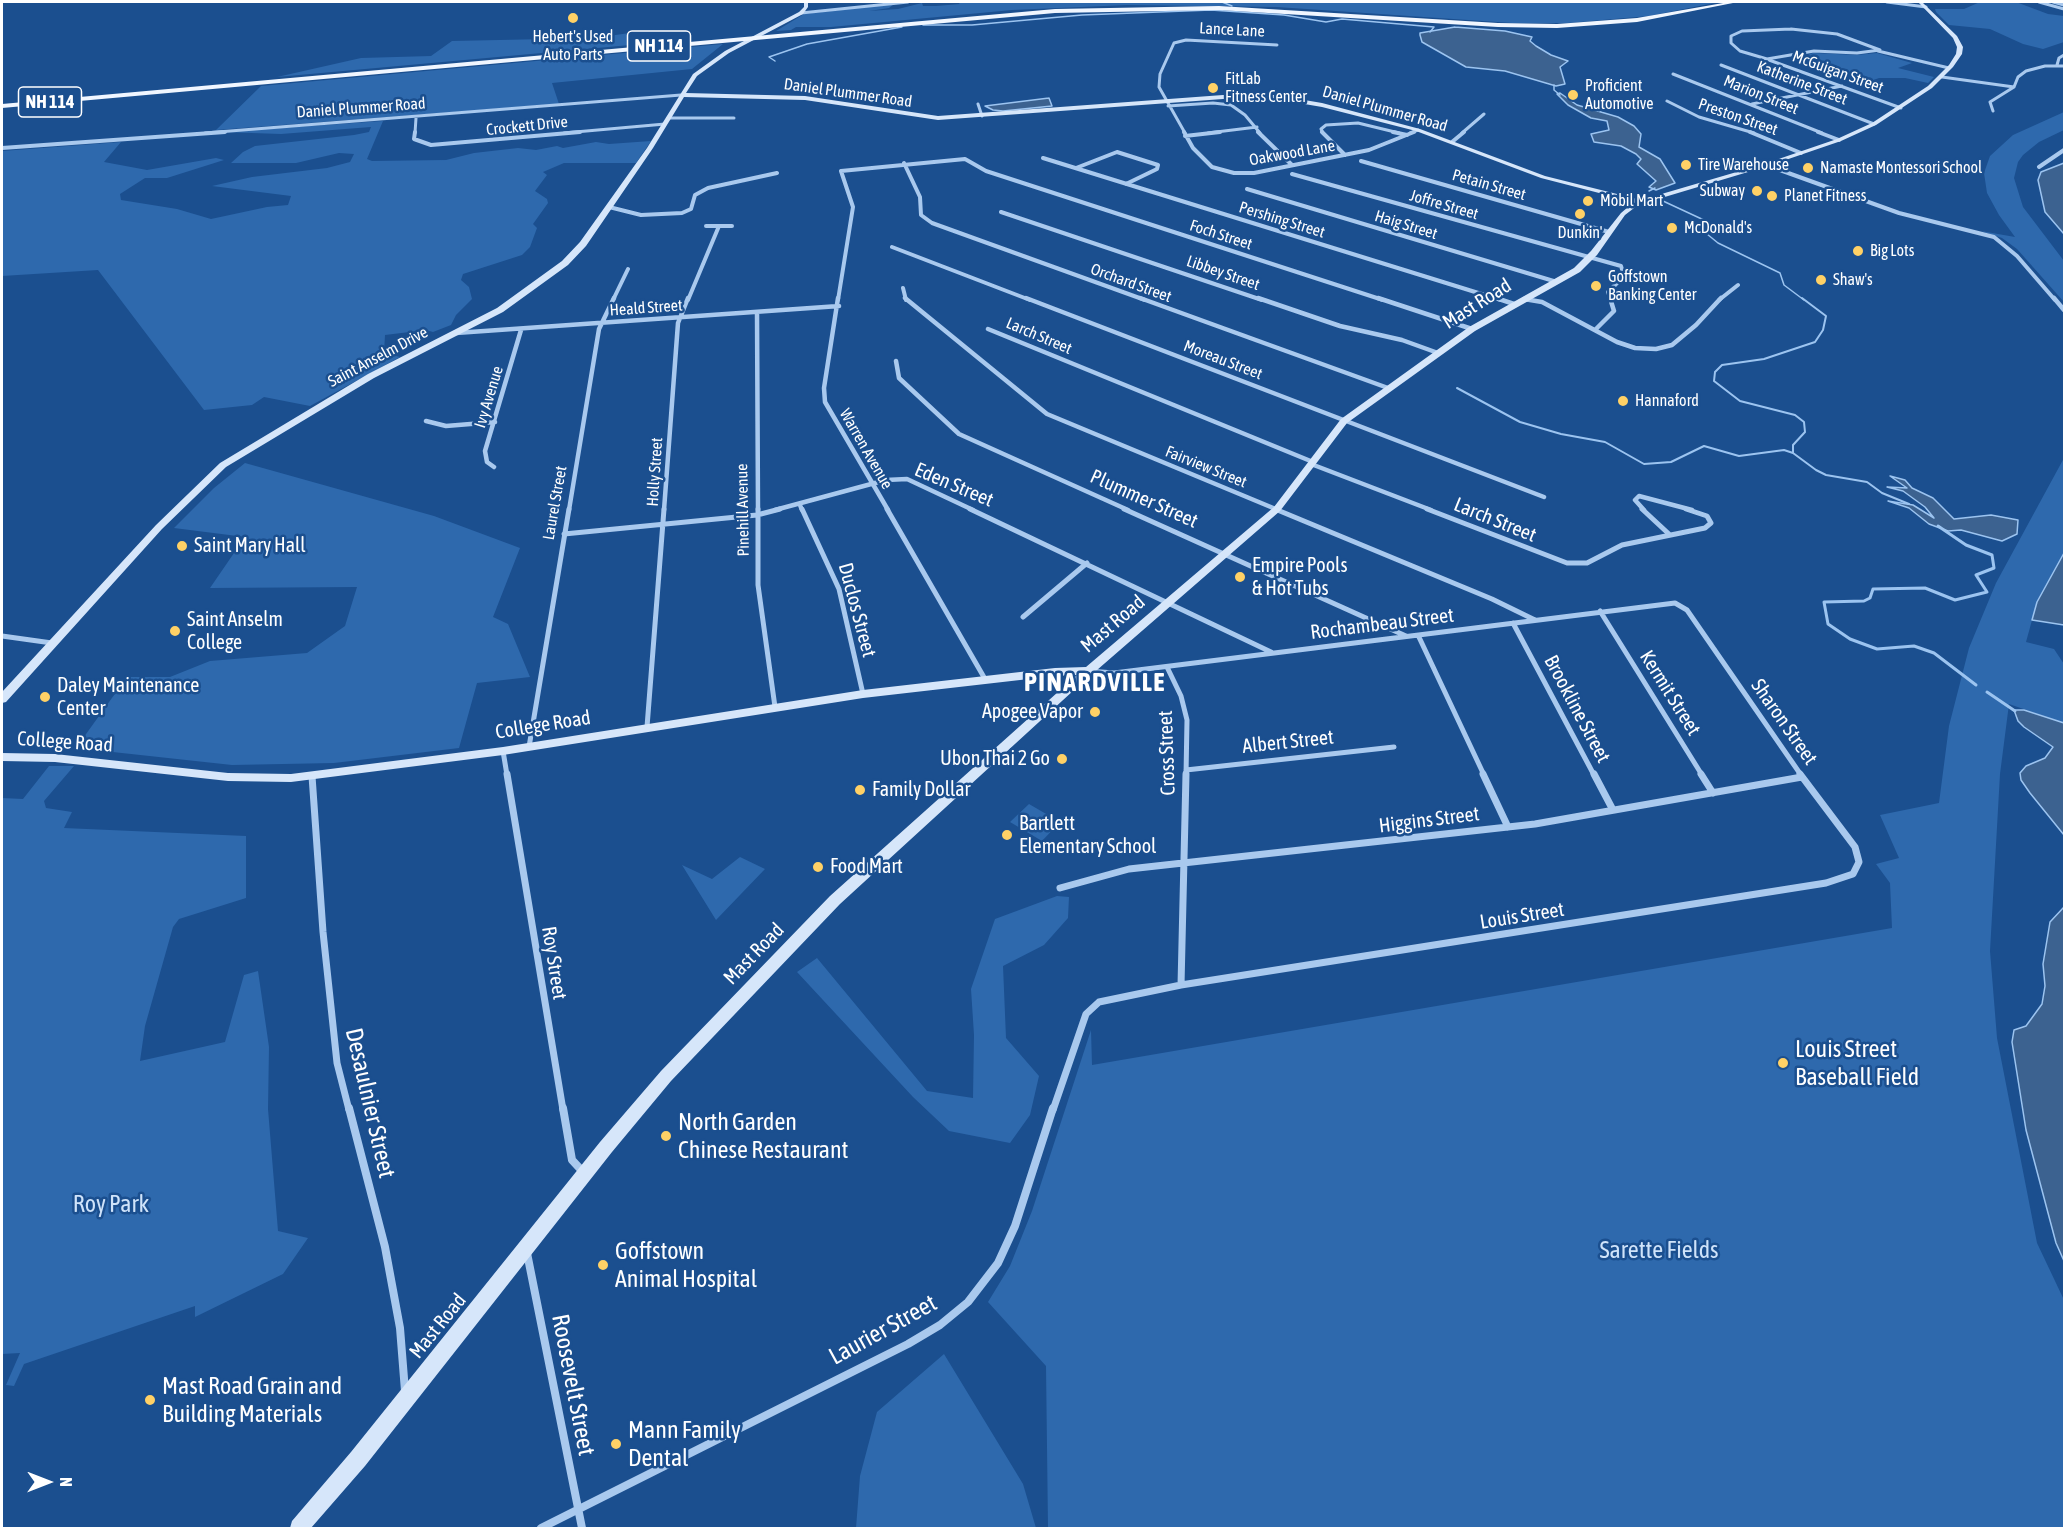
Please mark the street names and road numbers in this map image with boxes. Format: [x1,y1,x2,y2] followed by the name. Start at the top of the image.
[1199,19,1265,41] street label: Lance Lane
[628,31,690,61] road number: NH 114
[1790,47,1886,97] street label: McGuigan Street
[1754,57,1850,109] street label: Katherine Street
[1721,71,1801,119] street label: Marion Street
[783,75,913,111] street label: Daniel Plummer Road
[1320,82,1450,136] street label: Daniel Plummer Road
[19,87,82,117] road number: NH 114
[296,94,426,122] street label: Daniel Plummer Road
[1696,94,1780,140] street label: Preston Street
[485,112,569,140] street label: Crockett Drive
[1248,136,1336,170] street label: Oakwood Lane
[1450,165,1528,205] street label: Petain Street
[1407,186,1481,224] street label: Joffre Street
[1237,198,1327,242] street label: Pershing Street
[1372,206,1440,244] street label: Haig Street
[1187,216,1255,254] street label: Foch Street
[1184,252,1262,294] street label: Libbey Street
[1088,259,1174,307] street label: Orchard Street
[1438,274,1516,334] street label: Mast Road
[609,296,683,320] street label: Heald Street
[1003,314,1075,358] street label: Larch Street
[325,323,431,391] street label: Saint Anselm Drive
[1181,336,1265,384] street label: Moreau Street
[471,364,507,430] street label: Ivy Avenue
[835,405,897,493] street label: Warren Avenue
[643,437,667,507] street label: Holly Street
[1162,442,1250,492] street label: Fairview Street
[911,458,997,512] street label: Eden Street
[539,464,571,542] street label: Laurel Street
[733,464,753,556] street label: Pinehill Avenue
[1087,465,1201,533] street label: Plummer Street
[1450,493,1540,547] street label: Larch Street
[833,560,881,660] street label: Duclos Street
[1076,590,1150,658] street label: Mast Road
[1309,603,1455,645] street label: Rochambeau Street
[1634,646,1706,740] street label: Kermit Street
[1539,651,1615,767] street label: Brookline Street
[1746,675,1822,769] street label: Sharon Street
[494,706,592,744] street label: College Road
[1154,710,1180,796] street label: Cross Street
[1241,725,1335,759] street label: Albert Street
[16,727,114,757] street label: College Road
[1377,802,1481,838] street label: Higgins Street
[1478,897,1566,935] street label: Louis Street
[719,918,789,990] street label: Mast Road
[536,925,572,1001] street label: Roy Street
[339,1025,401,1181] street label: Desaulnier Street
[405,1289,471,1363] street label: Mast Road
[824,1289,942,1371] street label: Laurier Street
[545,1312,601,1458] street label: Roosevelt Street

